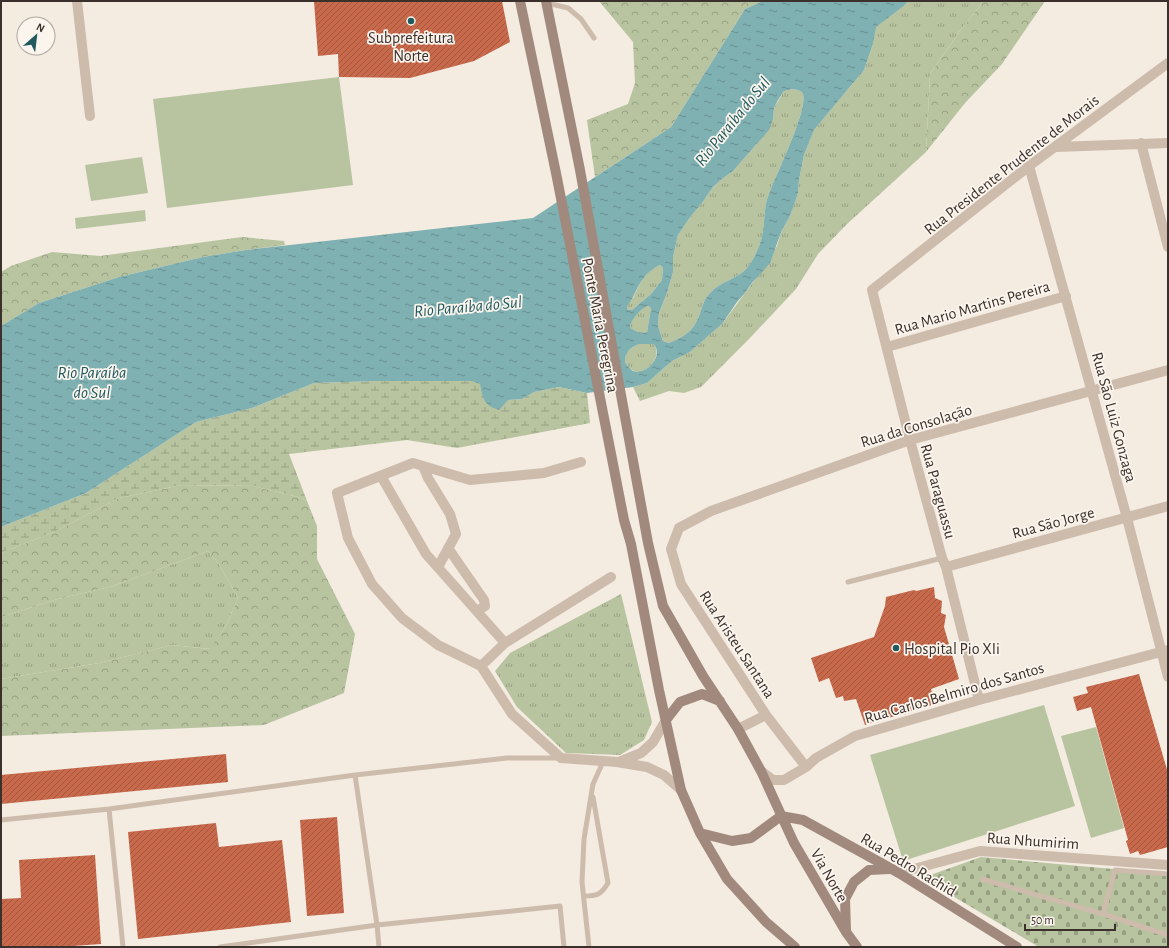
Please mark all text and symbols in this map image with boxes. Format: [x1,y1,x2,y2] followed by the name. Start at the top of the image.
[16,16,56,56] north arrow
[406,16,416,26] marker: Subprefeitura Norte
[34,21,46,34] text: N
[368,30,454,64] place label: Subprefeitura Norte
[692,74,773,169] water label: Rio Paraíba do Sul
[921,92,1102,238] street label: Rua Presidente Prudente de Morais
[579,256,621,394] street label: Ponte Maria Peregrina
[893,278,1052,338] street label: Rua Mario Martins Pereira
[413,293,523,320] water label: Rio Paraíba do Sul
[1089,350,1139,484] street label: Rua São Luiz Gonzaga
[57,364,127,401] water label: Rio Paraíba do Sul
[859,401,974,450] street label: Rua da Consolação
[918,442,958,540] street label: Rua Paraguassu
[1010,504,1096,542] street label: Rua São Jorge
[697,588,778,701] street label: Rua Aristeu Santana
[904,641,1000,657] place label: Hospital Pio XIi
[891,643,901,653] marker: Hospital Pio XIi
[863,660,1046,726] street label: Rua Carlos Belmiro dos Santos
[858,830,959,900] street label: Rua Pedro Rachid
[986,830,1080,852] street label: Rua Nhumirim
[808,846,851,905] street label: Via Norte
[1025,906,1115,932] scale bar
[1031,914,1054,926] text: 50 m

